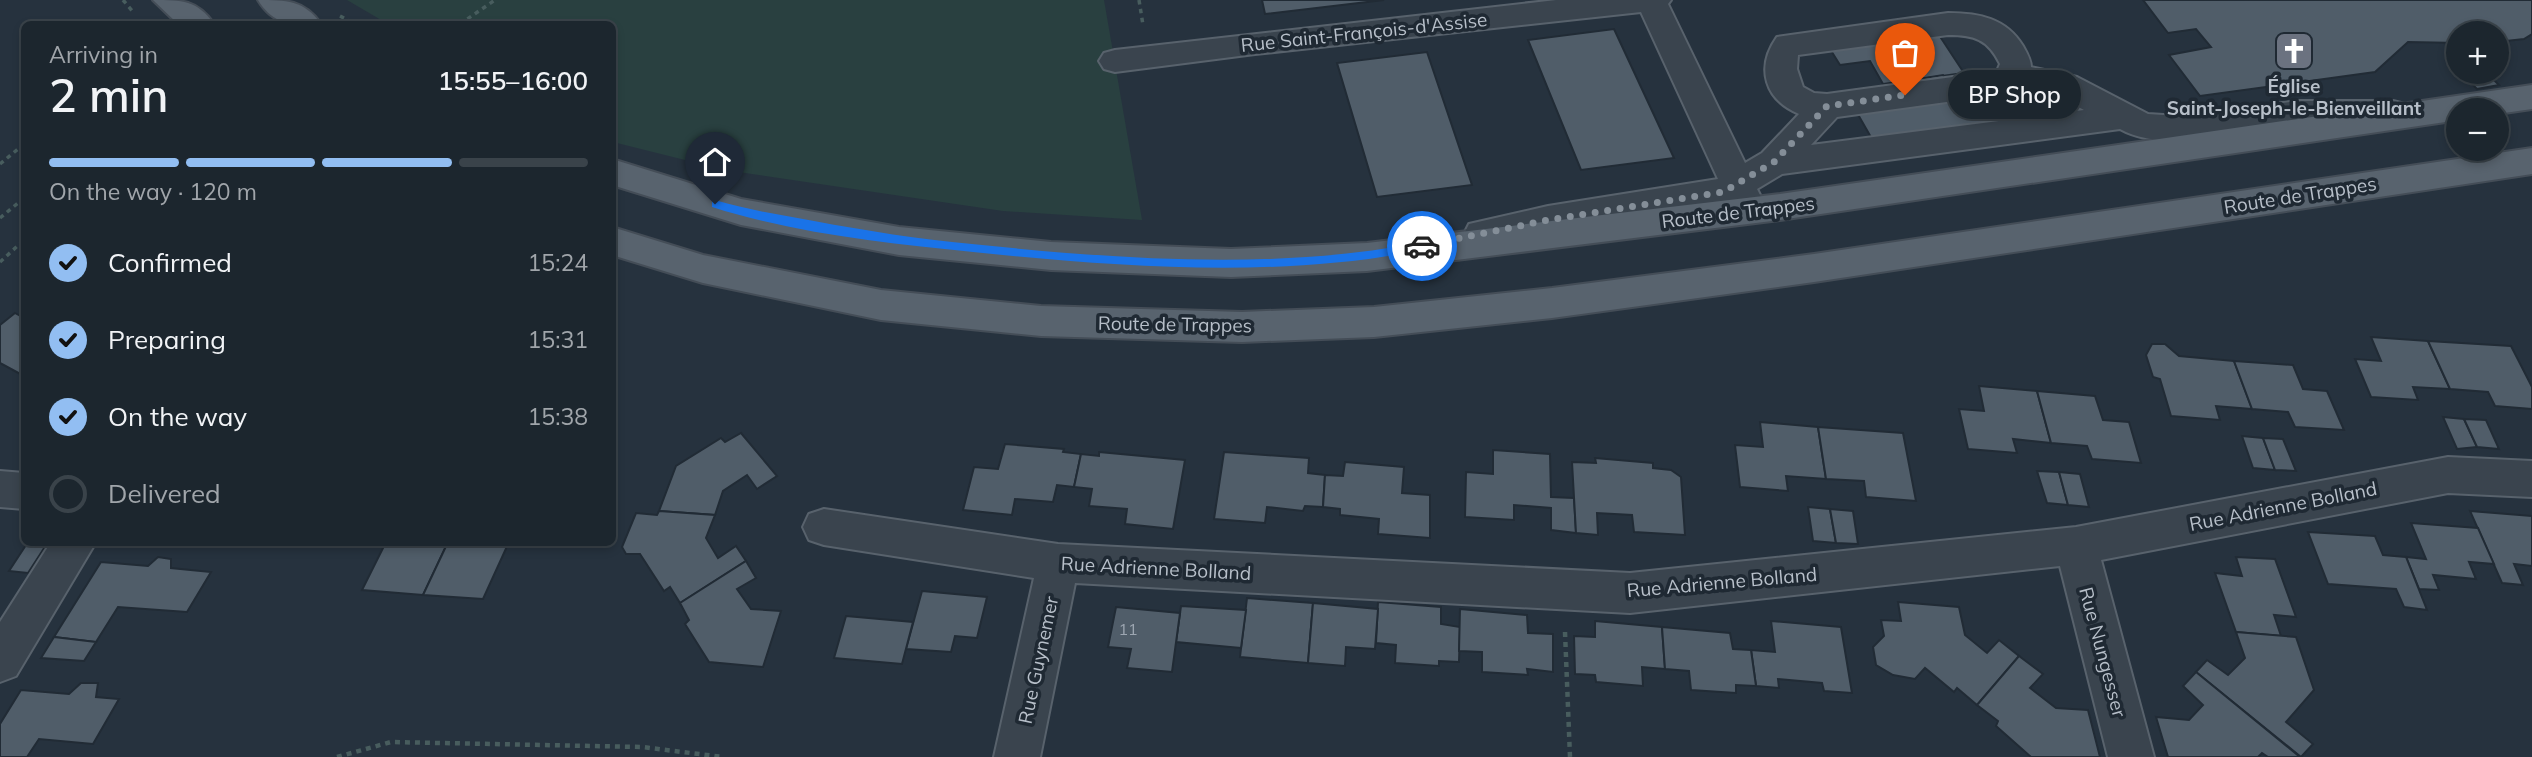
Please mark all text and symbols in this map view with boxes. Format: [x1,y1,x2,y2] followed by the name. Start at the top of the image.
[1240,7,1488,57] street label: Rue Saint-François-d'Assise
[2446,21,2509,161] map controls
[2446,21,2509,84] button: +
[1875,23,1935,95] pin
[2273,30,2315,72] church icon: Église Saint-Joseph-le-Bienveillant
[1886,34,1924,72] icon: bag
[49,40,158,69] text: Arriving in
[438,64,588,97] text: 15:55–16:00
[49,66,168,124] text: 2 min
[1947,70,2080,119] callout: BP Shop
[2167,74,2421,120] place label: Église Saint-Joseph-le-Bienveillant
[1968,80,2061,109] text: BP Shop
[2446,98,2509,161] button: −
[685,132,745,204] pin
[696,143,734,181] icon: home
[2222,171,2378,219] street label: Route de Trappes
[49,177,257,206] text: On the way · 120 m
[1660,191,1816,233] street label: Route de Trappes
[1387,211,1457,281] courier
[1403,227,1441,265] icon: car
[49,244,87,282] icon: check
[108,246,232,279] text: Confirmed
[528,248,588,277] text: 15:24
[1098,311,1252,337] street label: Route de Trappes
[49,321,87,359] icon: check
[108,323,226,356] text: Preparing
[528,325,588,354] text: 15:31
[49,398,87,436] icon: check
[108,400,247,433] text: On the way
[528,402,588,431] text: 15:38
[2187,476,2379,536] street label: Rue Adrienne Bolland
[108,477,221,510] text: Delivered
[1060,551,1252,585] street label: Rue Adrienne Bolland
[1626,562,1818,602] street label: Rue Adrienne Bolland
[2074,584,2132,720] street label: Rue Nungesser
[1013,594,1063,726] street label: Rue Guynemer
[1118,619,1138,639] house number: 11

